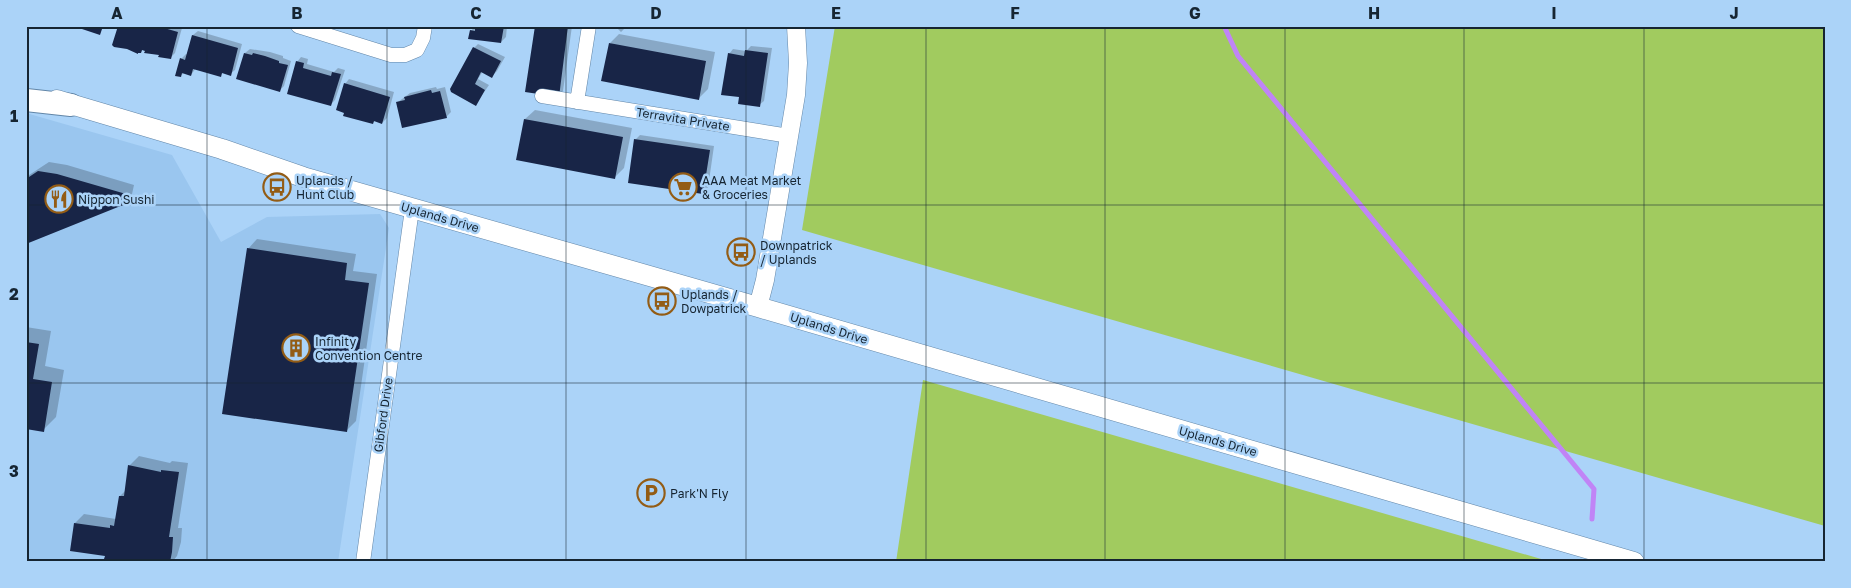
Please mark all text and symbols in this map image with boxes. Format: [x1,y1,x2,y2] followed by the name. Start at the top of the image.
[111,3,123,23] text: A
[291,3,303,23] text: B
[470,3,482,23] text: C
[650,3,662,23] text: D
[831,3,841,23] text: E
[1010,3,1020,23] text: F
[1189,3,1201,23] text: G
[1368,3,1380,23] text: H
[1551,3,1557,23] text: I
[1729,3,1739,23] text: J
[635,104,731,134] street label: Terravita Private
[10,106,18,126] text: 1
[262,172,292,202] bus stop icon: Uplands / Hunt Club
[668,172,698,202] supermarket icon: AAA Meat Market & Groceries
[296,173,354,202] place label: Uplands / Hunt Club
[702,173,802,202] place label: AAA Meat Market & Groceries
[44,184,74,214] restaurant icon: Nippon Sushi
[78,192,155,207] place label: Nippon Sushi
[399,199,481,235] street label: Uplands Drive
[726,237,756,267] bus stop icon: Downpatrick / Uplands
[760,238,833,267] place label: Downpatrick / Uplands
[9,284,19,304] text: 2
[647,286,677,316] bus stop icon: Uplands / Dowpatrick
[681,287,746,316] place label: Uplands / Dowpatrick
[788,309,870,347] street label: Uplands Drive
[281,333,311,363] building icon: Infinity Convention Centre
[315,334,423,363] place label: Infinity Convention Centre
[370,377,396,453] street label: Gibford Drive
[1177,423,1259,459] street label: Uplands Drive
[9,461,19,481] text: 3
[636,478,666,508] parking icon: Park'N Fly
[670,486,729,501] place label: Park'N Fly

